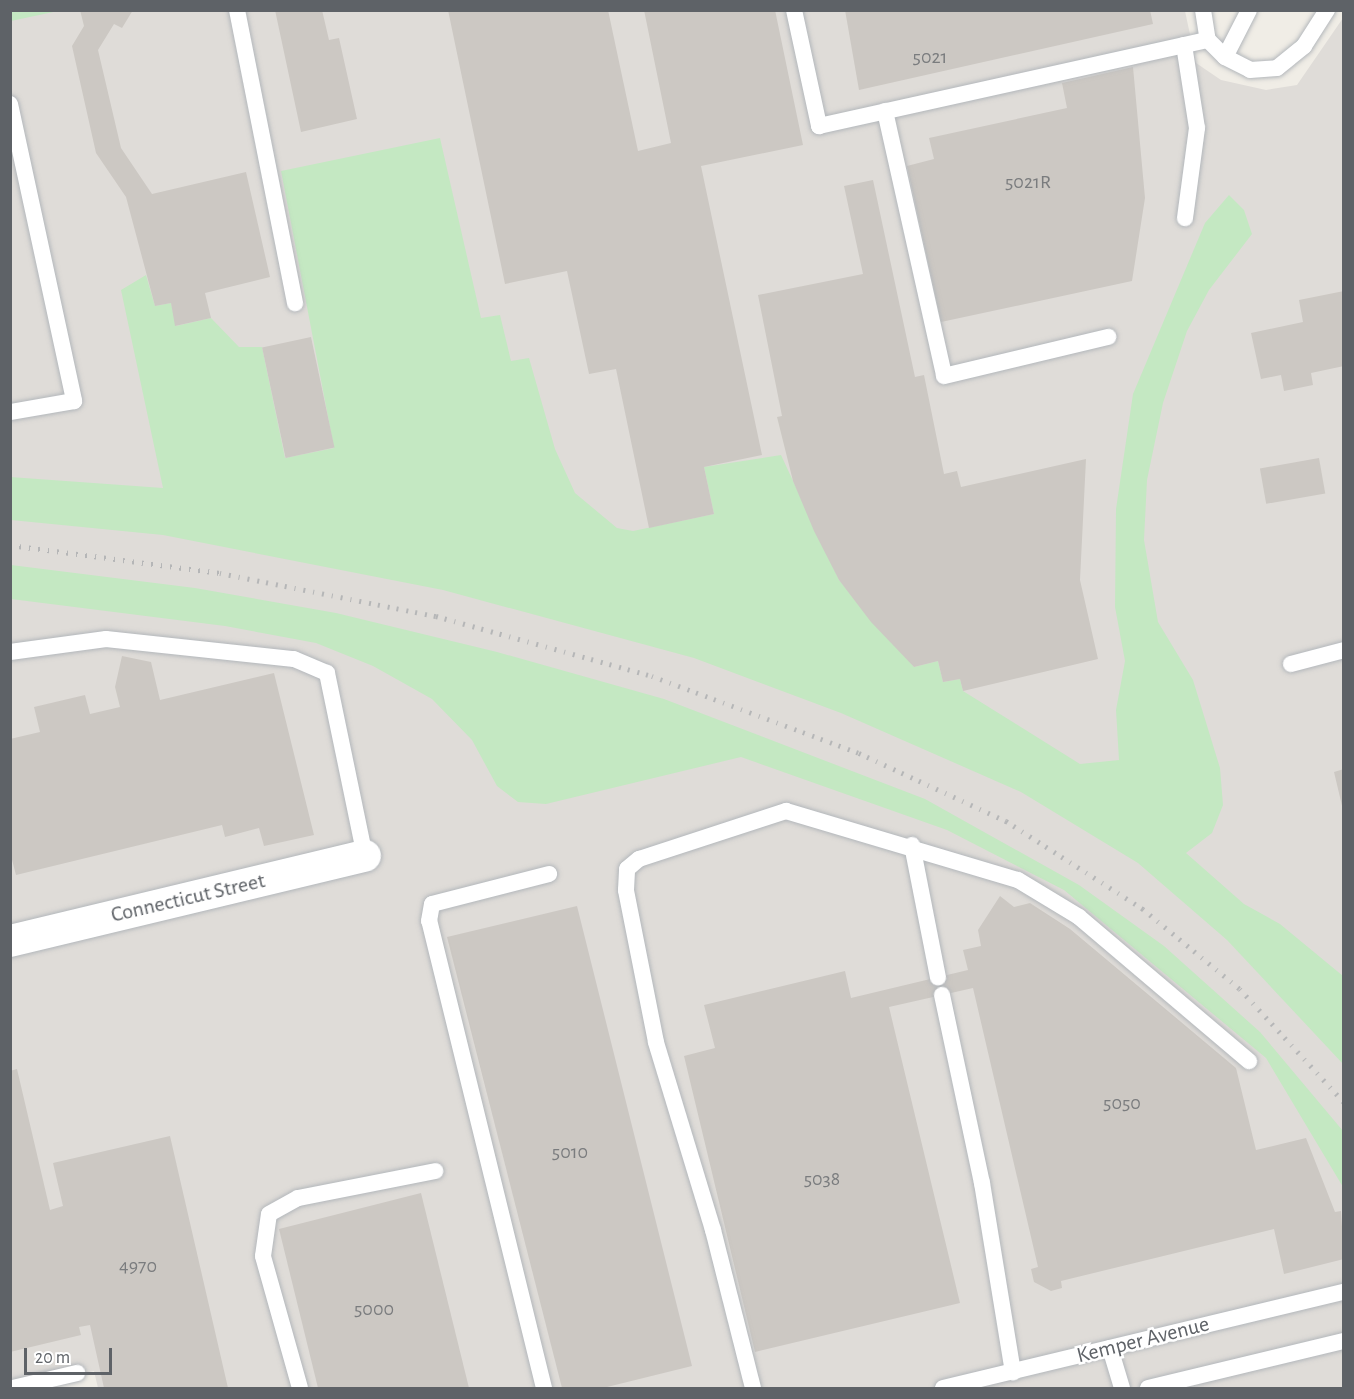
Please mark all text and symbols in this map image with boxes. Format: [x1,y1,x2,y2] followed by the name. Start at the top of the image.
[913,45,947,69] house number: 5021
[1005,170,1051,194] house number: 5021R
[108,867,268,929] street label: Connecticut Street
[1103,1091,1141,1115] house number: 5050
[552,1140,588,1164] house number: 5010
[804,1167,840,1191] house number: 5038
[119,1254,157,1278] house number: 4970
[354,1297,394,1321] house number: 5000
[1074,1311,1212,1369] street label: Kemper Avenue
[27,1336,116,1374] scale bar
[35,1349,70,1367] text: 20 m

